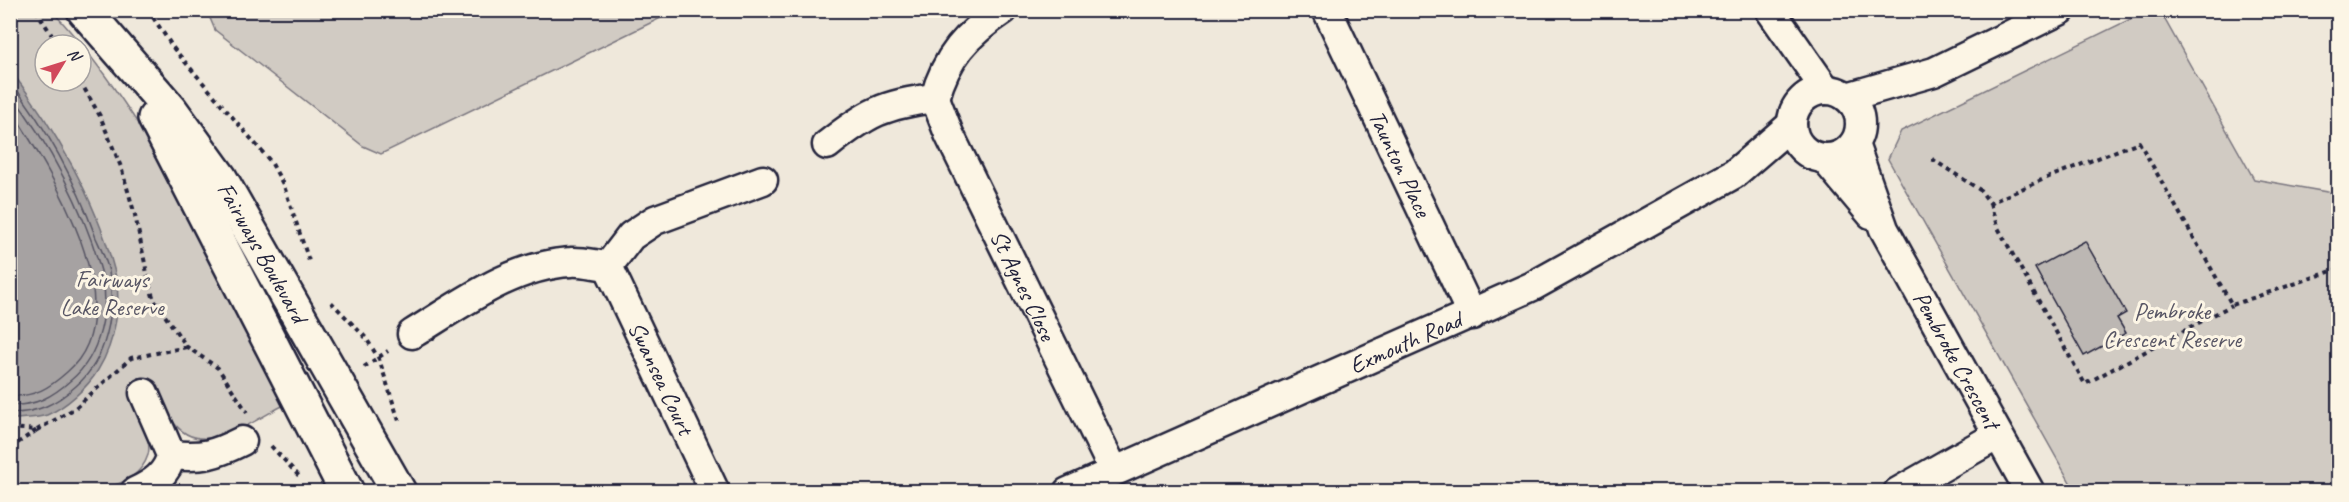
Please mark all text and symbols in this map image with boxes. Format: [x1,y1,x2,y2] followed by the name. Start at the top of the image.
[33,33,93,93] north arrow
[63,44,87,67] text: N
[1362,105,1439,224] street label: Taunton Place
[211,177,316,331] street label: Fairways Boulevard
[983,225,1064,347] street label: St Agnes Close
[60,264,166,322] park label: Fairways Lake Reserve
[1906,286,2008,437] street label: Pembroke Crescent
[2103,296,2243,354] park label: Pembroke Crescent Reserve
[1345,303,1469,380] street label: Exmouth Road
[621,317,702,441] street label: Swansea Court

